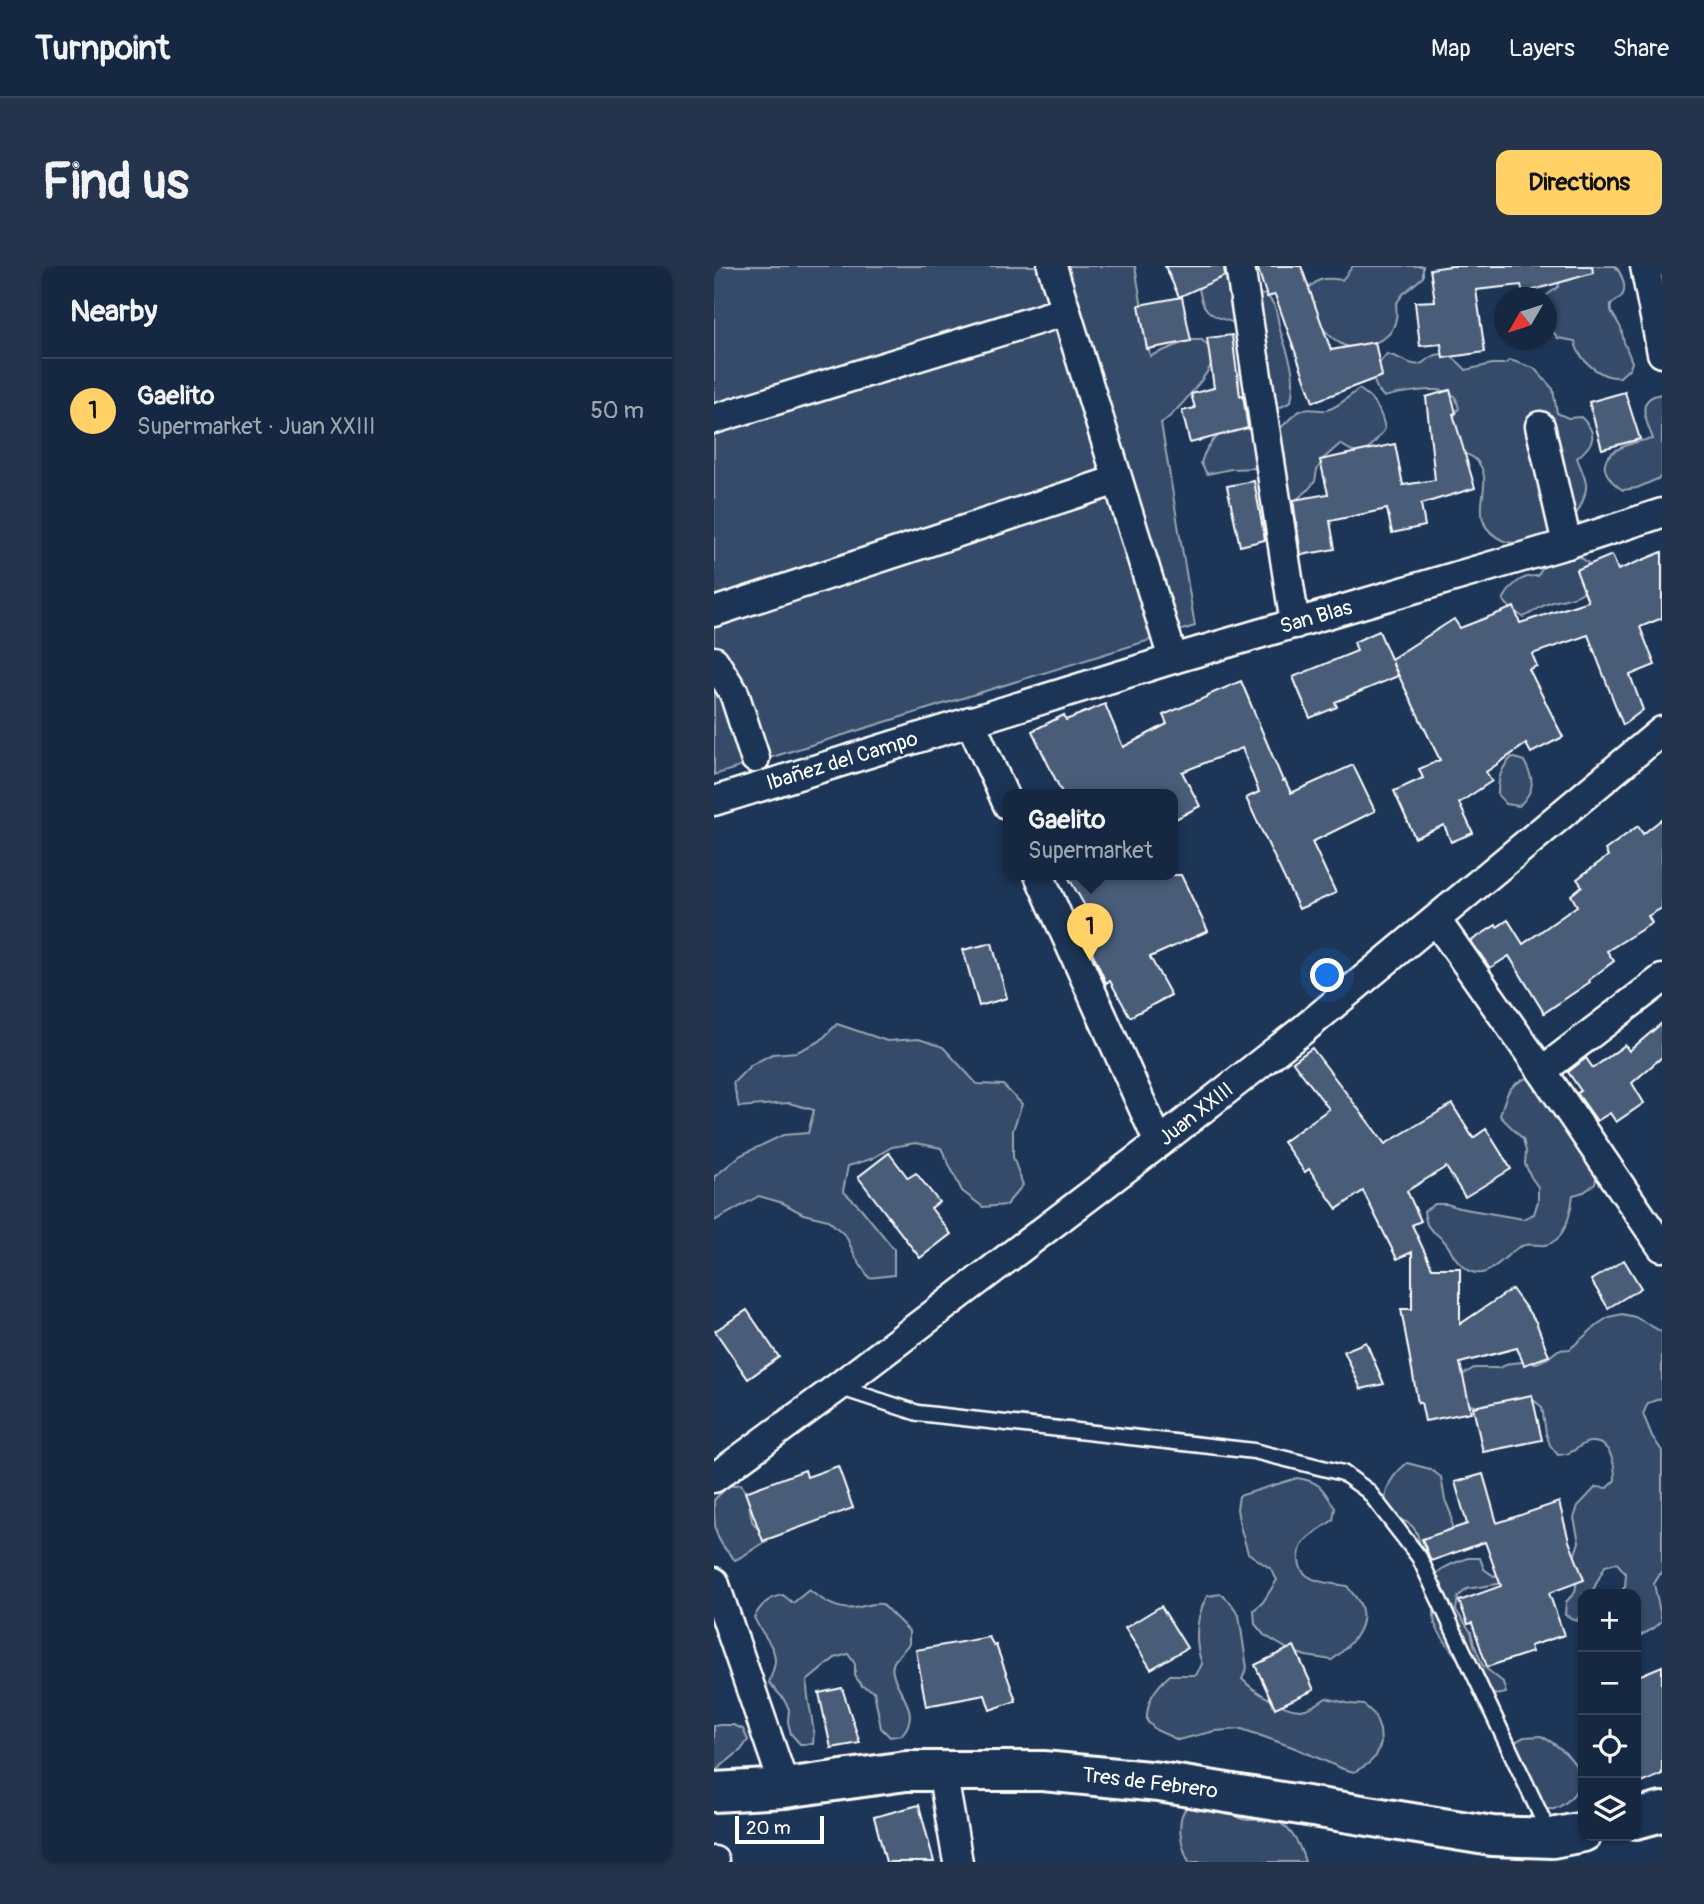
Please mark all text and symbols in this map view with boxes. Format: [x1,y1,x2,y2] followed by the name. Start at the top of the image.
[35,28,170,69] text: Turnpoint
[1431,34,1471,63] text: Map
[1509,34,1575,63] text: Layers
[1613,34,1669,63] text: Share
[1496,150,1662,215] button: Directions
[42,152,189,213] text: Find us
[1494,287,1557,350] north arrow
[70,293,157,330] text: Nearby
[137,380,214,412] text: Gaelito
[89,396,98,425] text: 1
[590,396,644,425] text: 50 m
[137,412,375,441] text: Supermarket · Juan XXIII
[1277,594,1356,640] street label: San Blas
[763,725,921,797] street label: Ibañez del Campo
[1003,789,1178,880] popup
[1028,804,1105,836] text: Gaelito
[1028,836,1153,865] text: Supermarket
[1067,903,1113,961] pin: 1
[1310,958,1344,992] your location
[1153,1076,1239,1152] street label: Juan XXIII
[1578,1589,1641,1841] map controls
[1578,1589,1641,1652] button: +
[1578,1652,1641,1715] button: −
[1578,1715,1641,1778] button: locate
[1081,1761,1219,1805] street label: Tres de Febrero
[1578,1778,1641,1841] button: layers
[735,1813,824,1845] scale bar
[746,1816,791,1840] text: 20 m

